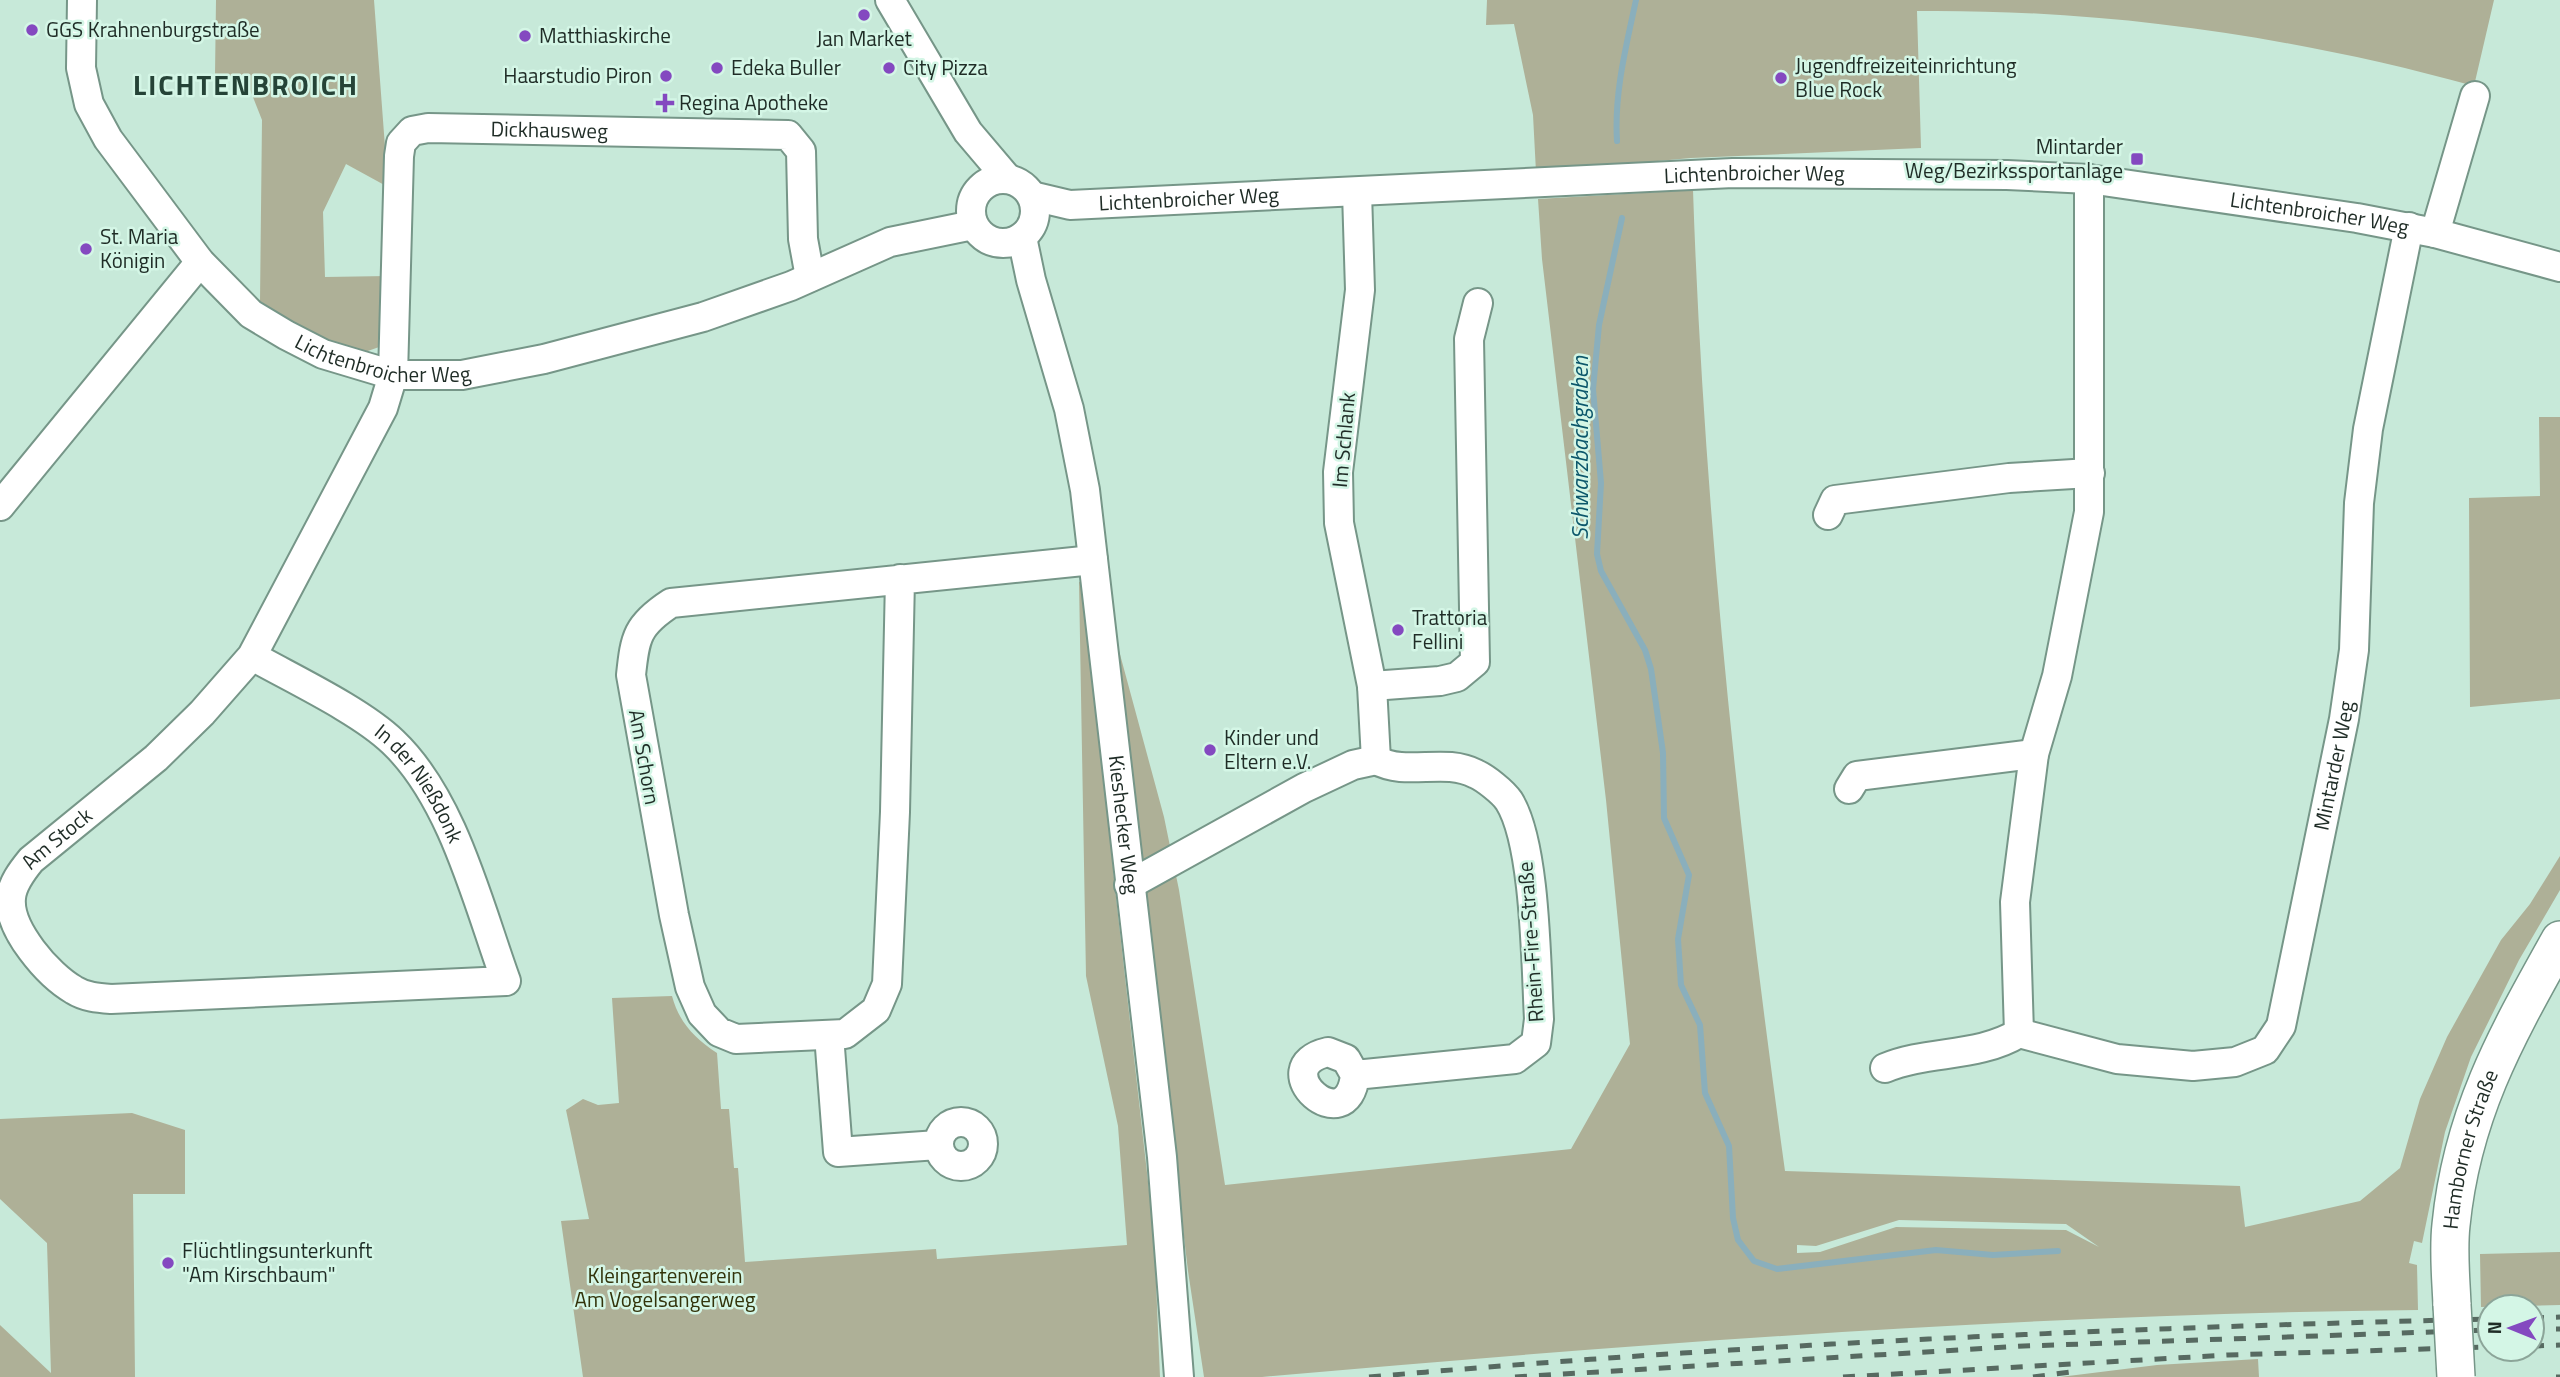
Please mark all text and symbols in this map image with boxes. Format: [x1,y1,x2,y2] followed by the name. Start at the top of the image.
[856,7,872,23] marker: Jan Market
[46,13,260,45] place label: GGS Krahnenburgstraße
[539,19,671,51] place label: Matthiaskirche
[24,22,40,38] marker: GGS Krahnenburgstraße
[816,22,912,54] place label: Jan Market
[517,28,533,44] marker: Matthiaskirche
[1795,49,2017,105] place label: Jugendfreizeiteinrichtung Blue Rock
[731,51,841,83] place label: Edeka Buller
[903,51,988,83] place label: City Pizza
[503,59,652,91] place label: Haarstudio Piron
[709,60,725,76] marker: Edeka Buller
[881,60,897,76] marker: City Pizza
[133,63,359,106] district label: LICHTENBROICH
[658,68,674,84] marker: Haarstudio Piron
[1773,70,1789,86] marker: Jugendfreizeiteinrichtung Blue Rock
[679,86,828,118] place label: Regina Apotheke
[657,95,673,111] marker: Regina Apotheke
[490,112,608,146] street label: Dickhausweg
[1905,130,2123,186] place label: Mintarder Weg/Bezirkssportanlage
[2129,151,2145,167] marker: Mintarder Weg/Bezirkssportanlage
[1663,156,1845,191] street label: Lichtenbroicher Weg
[1098,178,1280,219] street label: Lichtenbroicher Weg
[2228,183,2412,243] street label: Lichtenbroicher Weg
[100,220,179,276] place label: St. Maria Königin
[78,241,94,257] marker: St. Maria Königin
[290,325,474,391] street label: Lichtenbroicher Weg
[1562,356,1597,540] water label: Schwarzbachgraben
[1323,391,1363,489] street label: Im Schlank
[1412,601,1488,657] place label: Trattoria Fellini
[1390,622,1406,638] marker: Trattoria Fellini
[2305,698,2361,833] street label: Mintarder Weg
[621,707,669,807] street label: Am Schorn
[368,715,472,848] street label: In der Nießdonk
[1224,721,1319,777] place label: Kinder und Eltern e.V.
[1202,742,1218,758] marker: Kinder und Eltern e.V.
[1101,753,1149,896] street label: Kieshecker Weg
[13,799,99,876] street label: Am Stock
[1508,861,1552,1023] street label: Rhein-Fire-Straße
[2434,1064,2506,1231] street label: Hamborner Straße
[182,1234,373,1290] place label: Flüchtlingsunterkunft "Am Kirschbaum"
[160,1255,176,1271] marker: Flüchtlingsunterkunft "Am Kirschbaum"
[574,1259,756,1315] park label: Kleingartenverein Am Vogelsangerweg
[2476,1293,2546,1363] north arrow
[2479,1321,2508,1335] text: N

